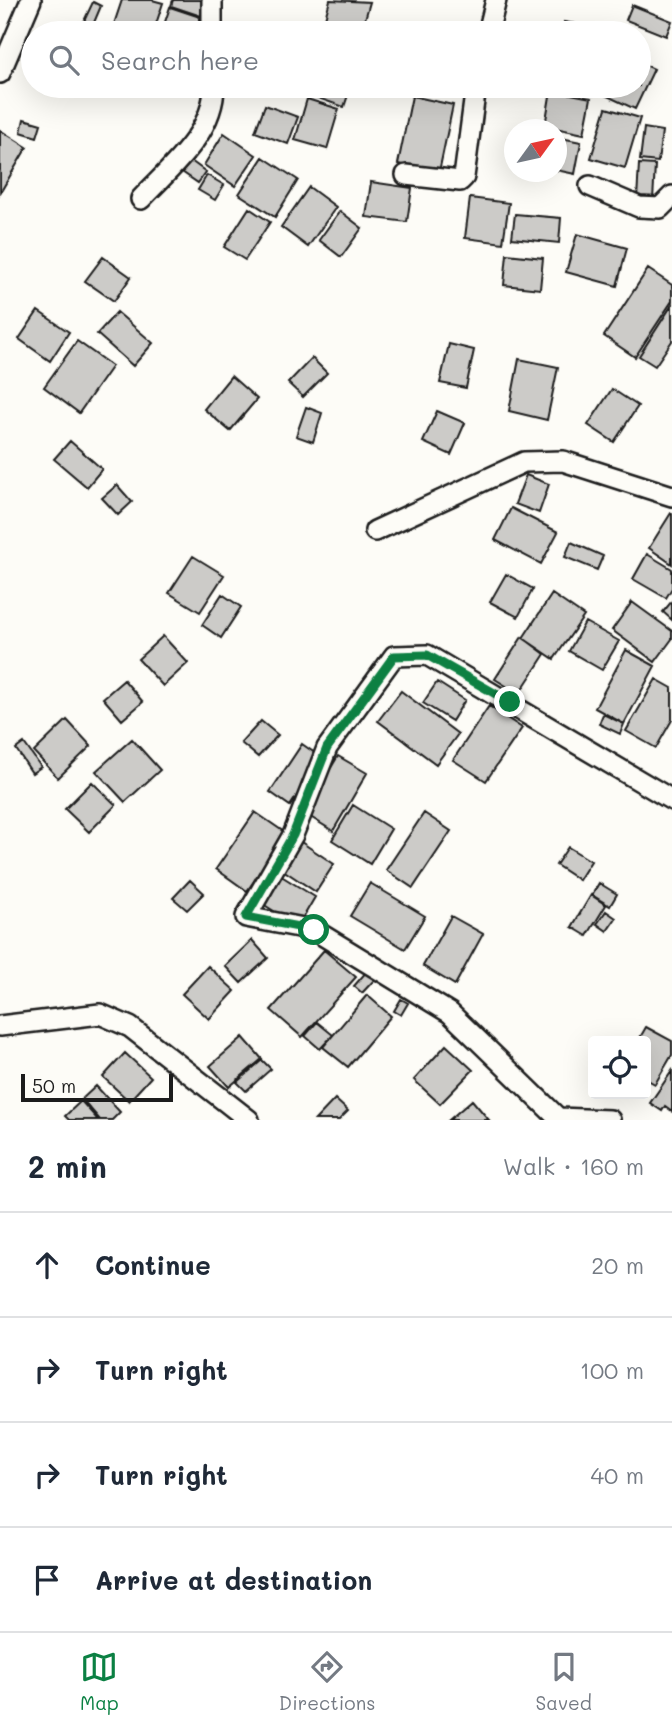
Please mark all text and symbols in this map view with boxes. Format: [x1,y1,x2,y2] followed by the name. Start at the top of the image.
[21,21,651,98] search box
[45,41,83,79] icon: search
[101,43,259,77] text: Search here
[504,119,567,182] north arrow
[494,686,525,717] route end
[298,914,329,945] route start
[588,1036,651,1099] map controls
[588,1036,651,1099] button: locate
[21,1071,173,1103] scale bar
[32,1073,76,1098] text: 50 m
[28,1146,107,1186] text: 2 min
[503,1151,644,1181] text: Walk · 160 m
[28,1246,66,1284] icon: ahead
[95,1248,211,1282] text: Continue
[591,1250,644,1280] text: 20 m
[28,1351,66,1389] icon: right
[95,1353,228,1387] text: Turn right
[580,1355,644,1385] text: 100 m
[28,1456,66,1494] icon: right
[95,1458,228,1492] text: Turn right
[591,1460,644,1490] text: 40 m
[28,1561,66,1599] icon: arrive
[95,1563,372,1597] text: Arrive at destination
[80,1648,119,1715] tab: Map
[279,1648,375,1715] tab: Directions
[536,1648,592,1715] tab: Saved

